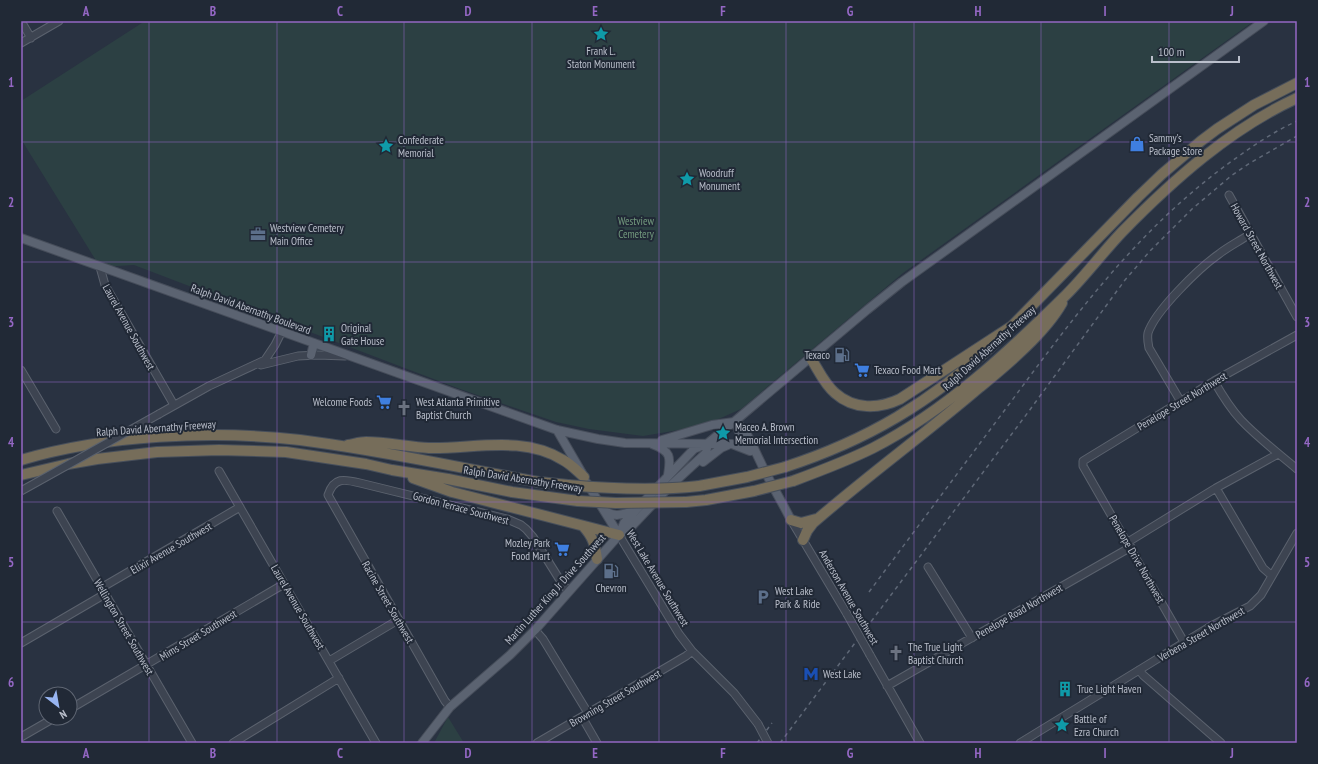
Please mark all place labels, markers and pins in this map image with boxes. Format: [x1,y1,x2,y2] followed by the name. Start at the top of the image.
[592,25,610,43] place icon: Frank L. Staton Monument
[567,44,635,71] place label: Frank L. Staton Monument
[1149,131,1203,158] place label: Sammy's Package Store
[398,133,444,160] place label: Confederate Memorial
[1128,135,1146,153] shop icon: Sammy's Package Store
[377,137,395,155] place icon: Confederate Memorial
[699,166,740,193] place label: Woodruff Monument
[678,170,696,188] place icon: Woodruff Monument
[270,221,344,248] place label: Westview Cemetery Main Office
[249,225,267,243] office icon: Westview Cemetery Main Office
[341,321,385,348] place label: Original Gate House
[320,325,338,343] building icon: Original Gate House
[833,346,851,364] fuel station icon: Texaco
[804,348,830,362] place label: Texaco
[853,361,871,379] supermarket icon: Texaco Food Mart
[874,363,941,377] place label: Texaco Food Mart
[375,393,393,411] supermarket icon: Welcome Foods
[313,395,372,409] place label: Welcome Foods
[416,395,500,422] place label: West Atlanta Primitive Baptist Church
[395,399,413,417] church icon: West Atlanta Primitive Baptist Church
[735,420,818,447] place label: Maceo A. Brown Memorial Intersection
[714,424,732,442] place icon: Maceo A. Brown Memorial Intersection
[505,536,551,563] place label: Mozley Park Food Mart
[553,540,571,558] supermarket icon: Mozley Park Food Mart
[602,562,620,580] fuel station icon: Chevron
[595,581,627,595] place label: Chevron
[775,584,820,611] place label: West Lake Park & Ride
[754,588,772,606] parking icon: West Lake Park & Ride
[908,640,963,667] place label: The True Light Baptist Church
[887,644,905,662] church icon: The True Light Baptist Church
[802,665,820,683] metro station icon: West Lake
[823,667,862,681] place label: West Lake
[1056,680,1074,698] building icon: True Light Haven
[1077,682,1142,696] place label: True Light Haven
[1074,712,1119,739] place label: Battle of Ezra Church
[1053,716,1071,734] place icon: Battle of Ezra Church

